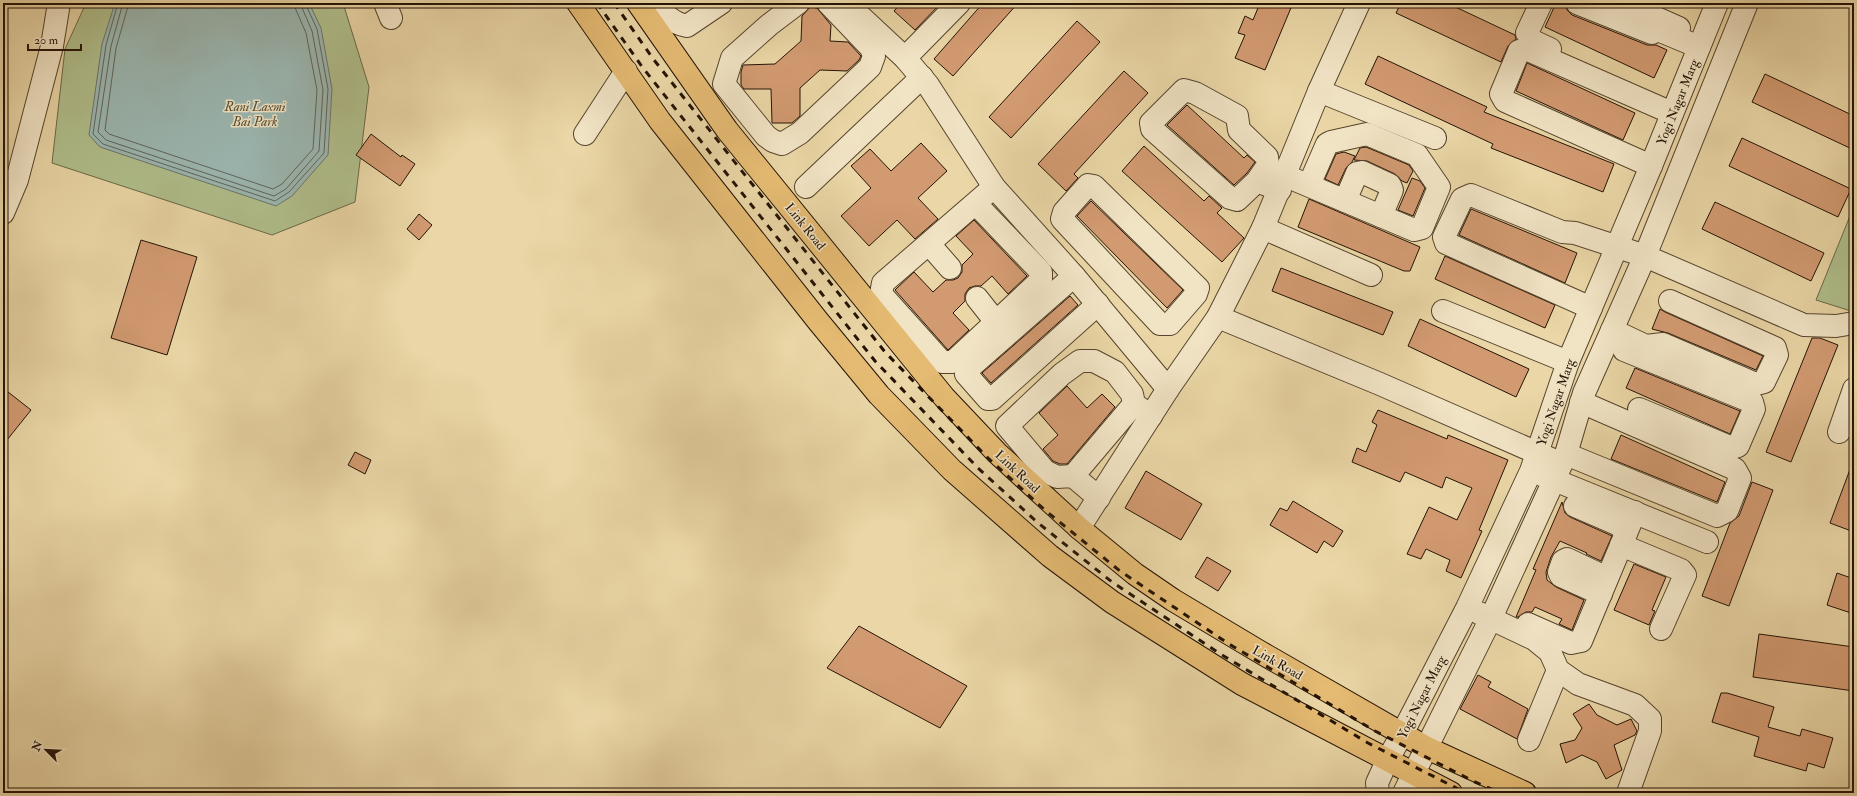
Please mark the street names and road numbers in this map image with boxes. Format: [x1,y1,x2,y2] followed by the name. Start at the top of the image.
[1653,56,1703,148] street label: Yogi Nagar Marg
[781,200,829,254] street label: Link Road
[1533,356,1579,448] street label: Yogi Nagar Marg
[991,447,1044,497] street label: Link Road
[1249,642,1306,684] street label: Link Road
[1394,653,1450,742] street label: Yogi Nagar Marg

